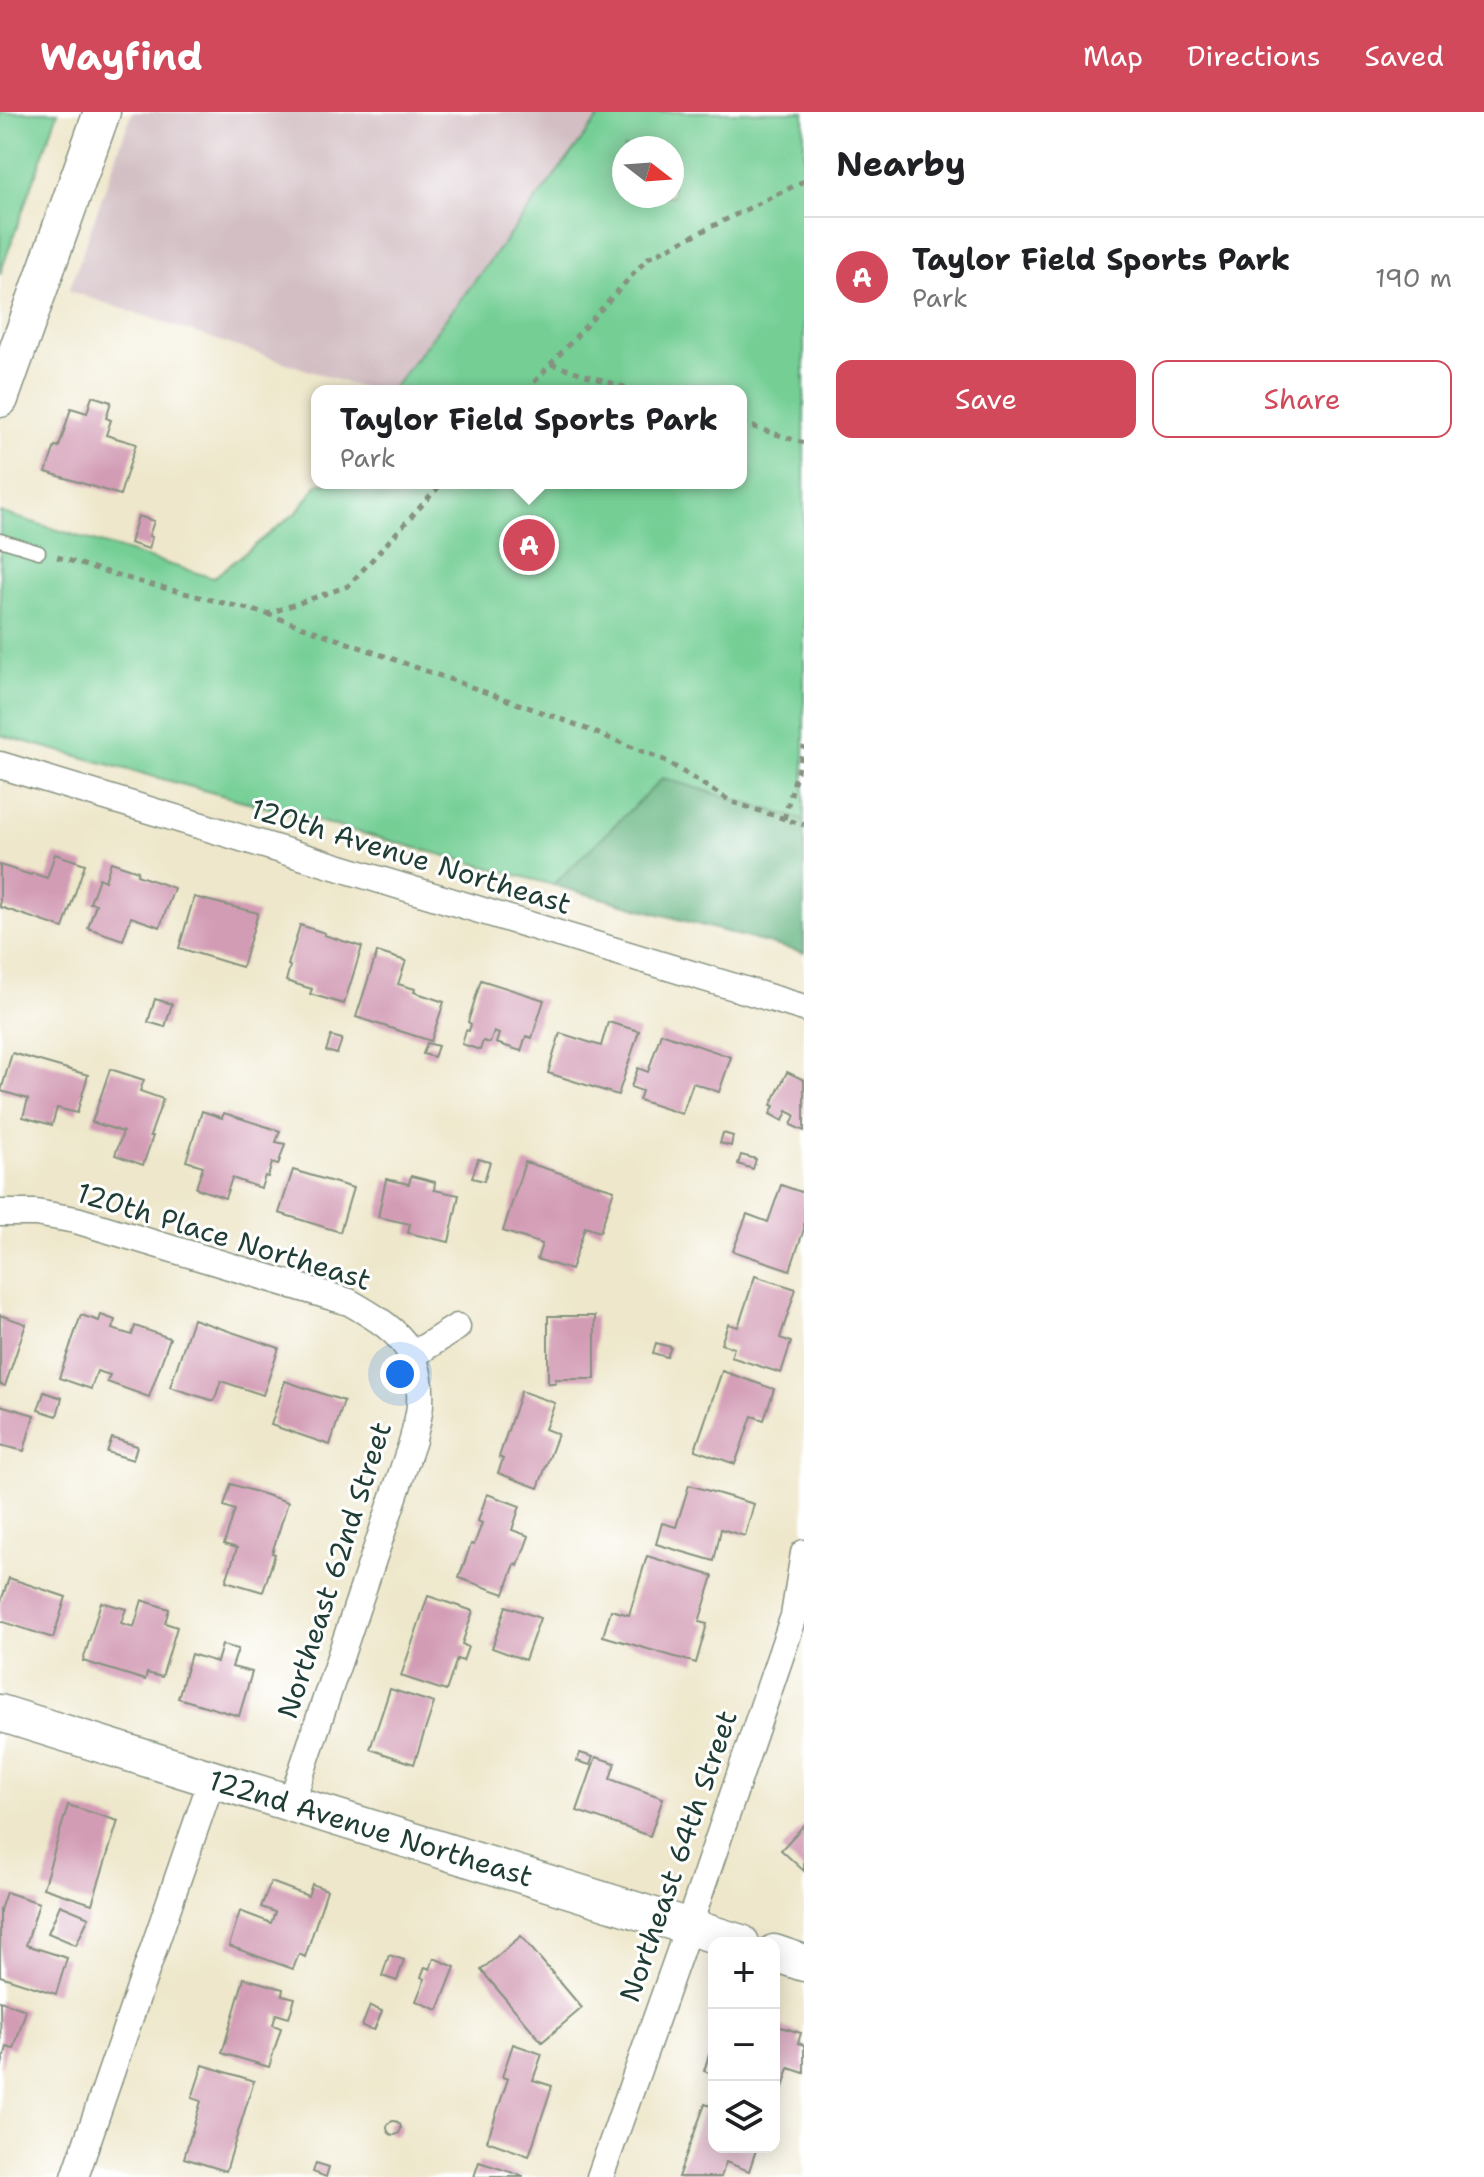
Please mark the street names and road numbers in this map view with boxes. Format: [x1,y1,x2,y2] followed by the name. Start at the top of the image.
[246,789,576,923] street label: 120th Avenue Northeast
[72,1173,376,1299] street label: 120th Place Northeast
[268,1417,400,1723] street label: Northeast 62nd Street
[610,1705,746,2007] street label: Northeast 64th Street
[204,1761,538,1895] street label: 122nd Avenue Northeast

